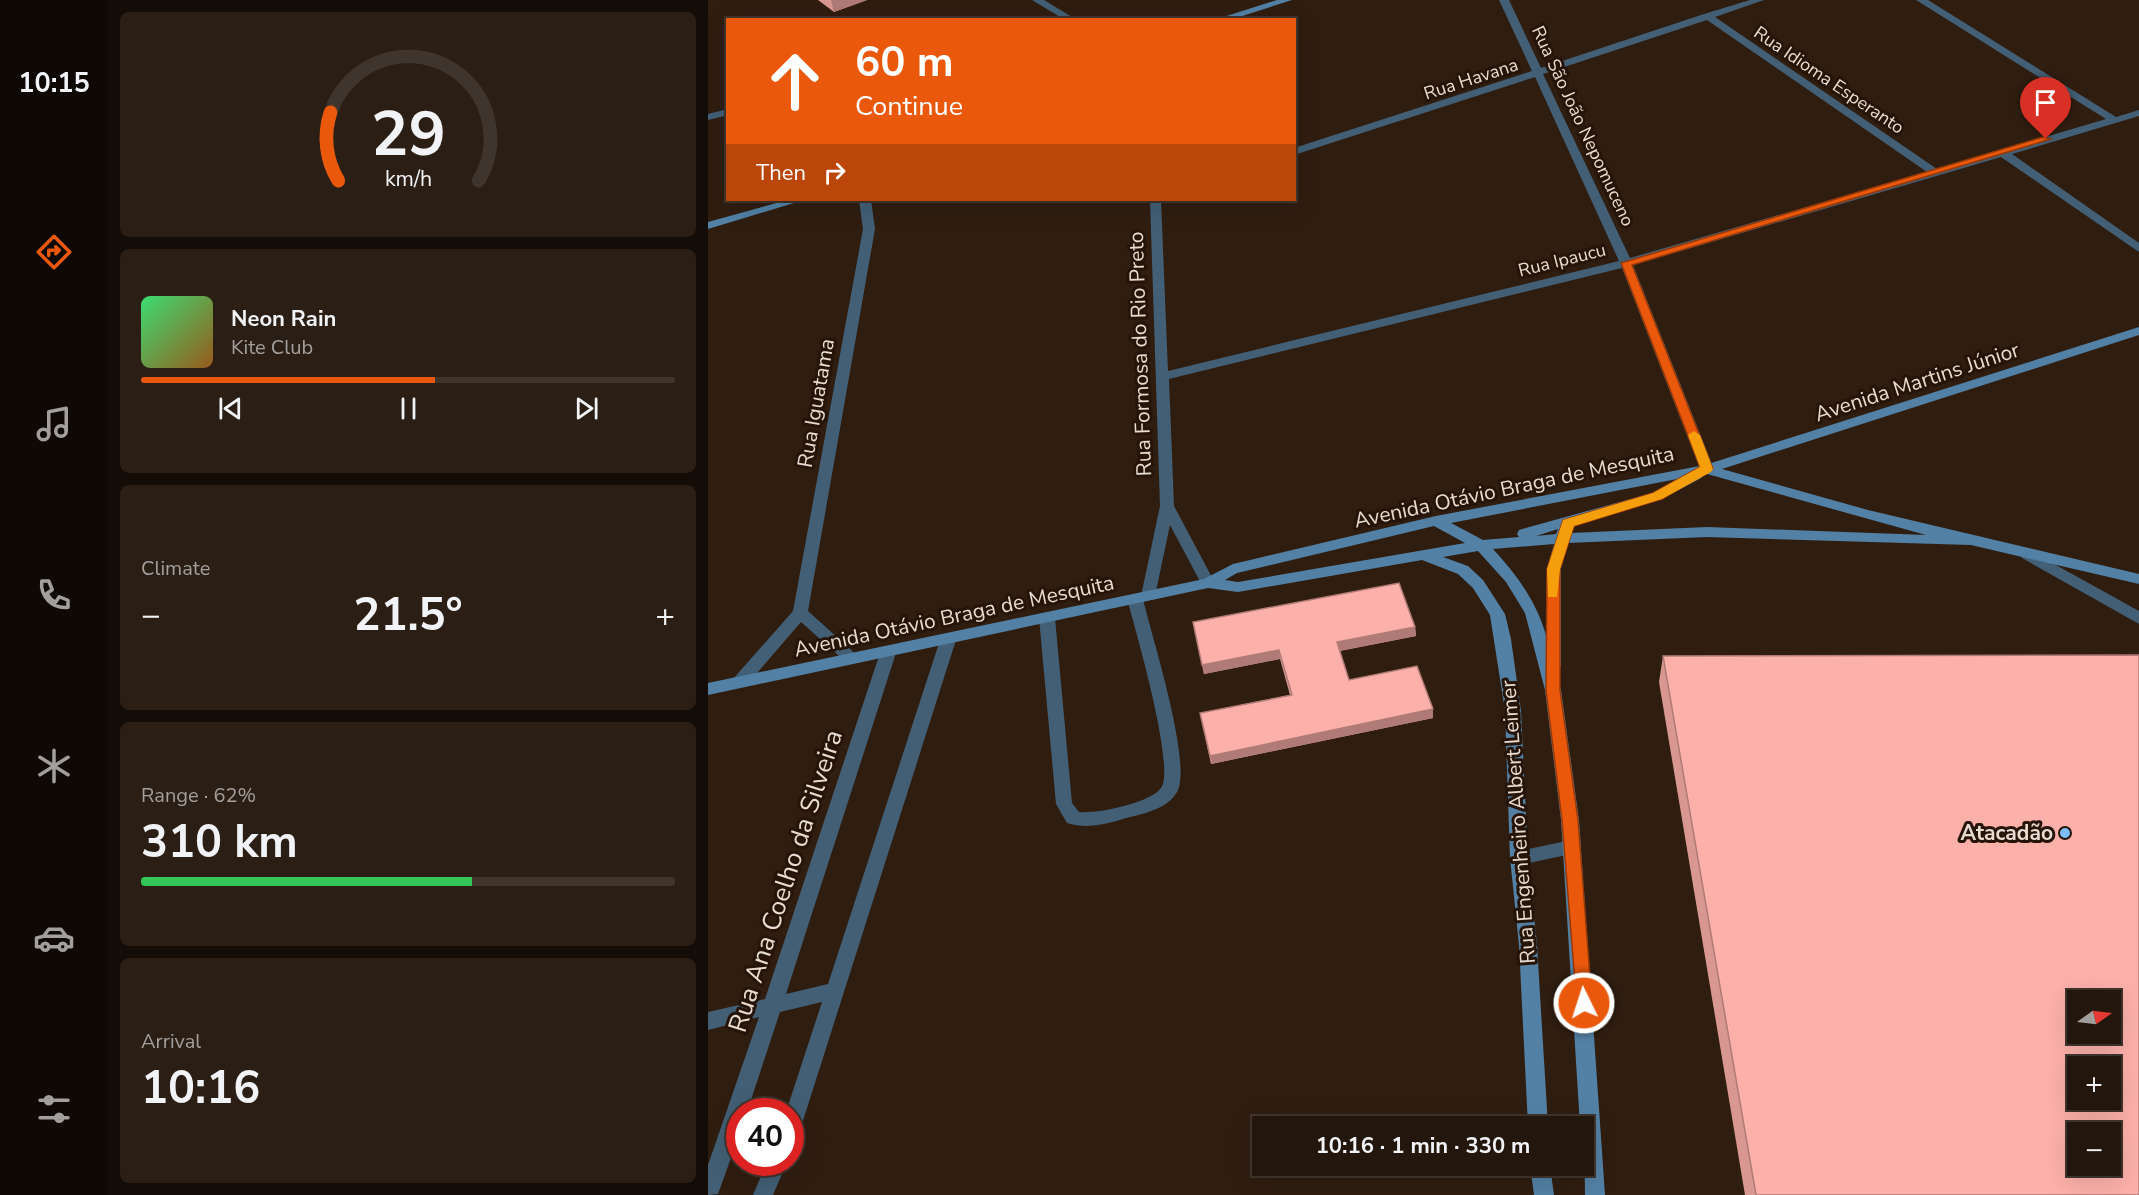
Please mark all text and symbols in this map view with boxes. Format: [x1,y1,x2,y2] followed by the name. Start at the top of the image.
[1749,21,1909,139] street label: Rua Idioma Esperanto
[1526,22,1640,230] street label: Rua São João Nepomuceno
[855,34,954,91] text: 60 m
[756,42,834,120] icon: ahead
[1421,52,1521,106] street label: Rua Havana
[18,65,90,102] text: 10:15
[2020,77,2071,139] pin
[2029,86,2062,119] icon: arrive
[855,88,963,125] text: Continue
[371,92,445,177] text: 29
[818,156,851,189] icon: right
[756,158,806,188] text: Then
[384,165,432,195] text: km/h
[33,231,75,273] icon: directions
[1122,231,1158,477] street label: Rua Formosa do Rio Preto
[1516,238,1608,282] street label: Rua Ipaucu
[231,304,336,334] text: Neon Rain
[231,334,313,361] text: Kite Club
[791,336,841,470] street label: Rua Iguatama
[1811,336,2023,428] street label: Avenida Martins Júnior
[214,392,247,425] icon: previous
[392,392,425,425] icon: pause
[570,392,603,425] icon: next
[33,403,75,445] icon: music
[1351,439,1677,535] street label: Avenida Otávio Braga de Mesquita
[141,555,210,582] text: Climate
[791,568,1117,664] street label: Avenida Otávio Braga de Mesquita
[33,574,75,616] icon: phone
[353,585,463,646] text: 21.5°
[141,593,161,638] text: −
[655,593,675,638] text: +
[1494,679,1542,965] street label: Rua Engenheiro Albert Leimer
[720,725,851,1037] street label: Rua Ana Coelho da Silveira
[33,745,75,787] icon: climate
[141,782,256,809] text: Range · 62%
[141,812,298,873] text: 310 km
[1961,819,2053,847] place label: Atacadão
[2058,826,2072,840] marker: Atacadão
[33,917,75,959] icon: car
[1552,971,1616,1035] position arrow
[2067,990,2121,1044] north arrow
[2067,990,2121,1176] map controls
[141,1028,201,1055] text: Arrival
[2067,1056,2121,1110] button: +
[141,1058,260,1119] text: 10:16
[33,1088,75,1130] icon: filters
[726,1098,804,1176] speed limit sign: 40
[2067,1122,2121,1176] button: −
[1316,1131,1530,1161] text: 10:16 · 1 min · 330 m

